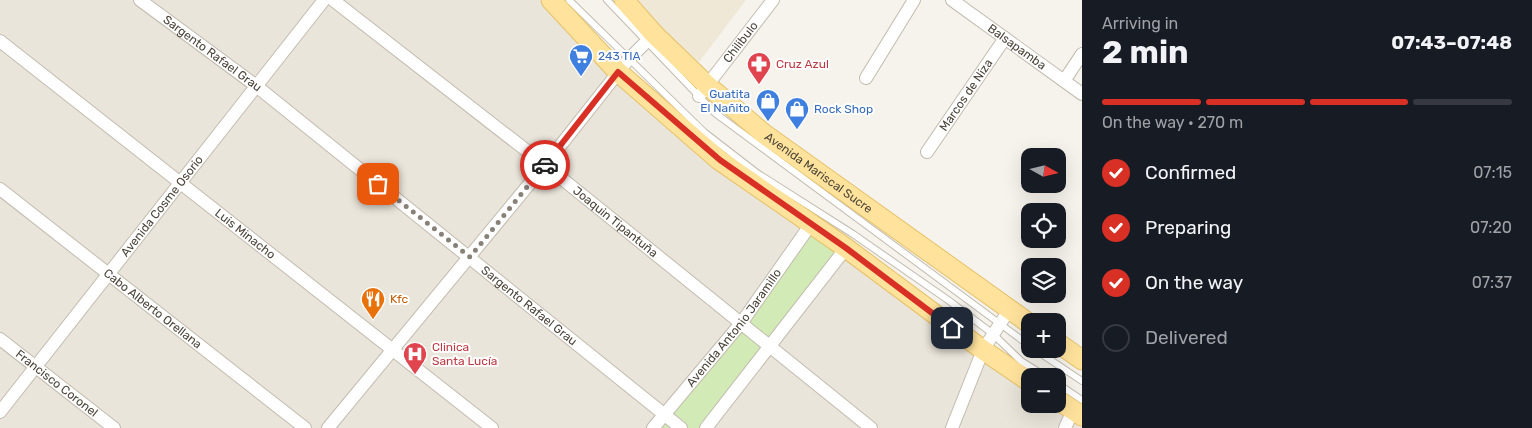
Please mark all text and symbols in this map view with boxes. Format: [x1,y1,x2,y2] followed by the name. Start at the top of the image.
[160,13,264,95] street label: Sargento Rafael Grau
[1102,14,1178,33] text: Arriving in
[720,19,761,66] street label: Chilibulo
[985,21,1049,73] street label: Balsapamba
[1391,31,1512,54] text: 07:43–07:48
[1102,33,1189,71] text: 2 min
[568,43,594,77] supermarket icon: 243 TIA
[598,49,641,63] place label: 243 TIA
[746,51,772,85] pharmacy icon: Cruz Azul
[936,56,995,134] street label: Marcos de Niza
[776,57,829,71] place label: Cruz Azul
[700,87,750,115] place label: Guatita El Nañito
[755,88,781,122] shop icon: Guatita El Nañito
[784,96,810,130] shop icon: Rock Shop
[814,102,873,116] place label: Rock Shop
[1102,113,1243,132] text: On the way · 270 m
[762,130,875,216] street label: Avenida Mariscal Sucre
[520,140,570,190] courier
[1021,148,1066,192] north arrow
[1021,148,1066,413] map controls
[531,151,559,179] icon: car
[118,153,206,259] street label: Avenida Cosme Osorio
[1102,159,1130,187] icon: check
[1145,161,1236,184] text: Confirmed
[357,163,399,205] pin
[1473,163,1512,182] text: 07:15
[364,170,392,198] icon: bag
[570,183,661,260] street label: Joaquin Tipantuña
[1021,203,1066,248] button: locate
[212,206,278,262] street label: Luis Minacho
[1102,214,1130,242] icon: check
[1145,216,1231,239] text: Preparing
[1470,218,1512,237] text: 07:20
[1021,258,1066,303] button: layers
[478,263,580,348] street label: Sargento Rafael Grau
[101,266,205,351] street label: Cabo Alberto Orellana
[684,266,784,390] street label: Avenida Antonio Jaramillo
[1102,269,1130,297] icon: check
[1145,271,1243,294] text: On the way
[1472,273,1512,292] text: 07:37
[360,286,386,320] restaurant icon: Kfc
[390,292,408,306] place label: Kfc
[931,307,973,349] pin
[1021,313,1066,358] button: +
[938,314,966,342] icon: home
[1145,326,1228,349] text: Delivered
[432,340,497,368] place label: Clinica Santa Lucía
[402,341,428,375] hospital icon: Clinica Santa Lucía
[13,347,101,420] street label: Francisco Coronel
[1021,368,1066,413] button: −

